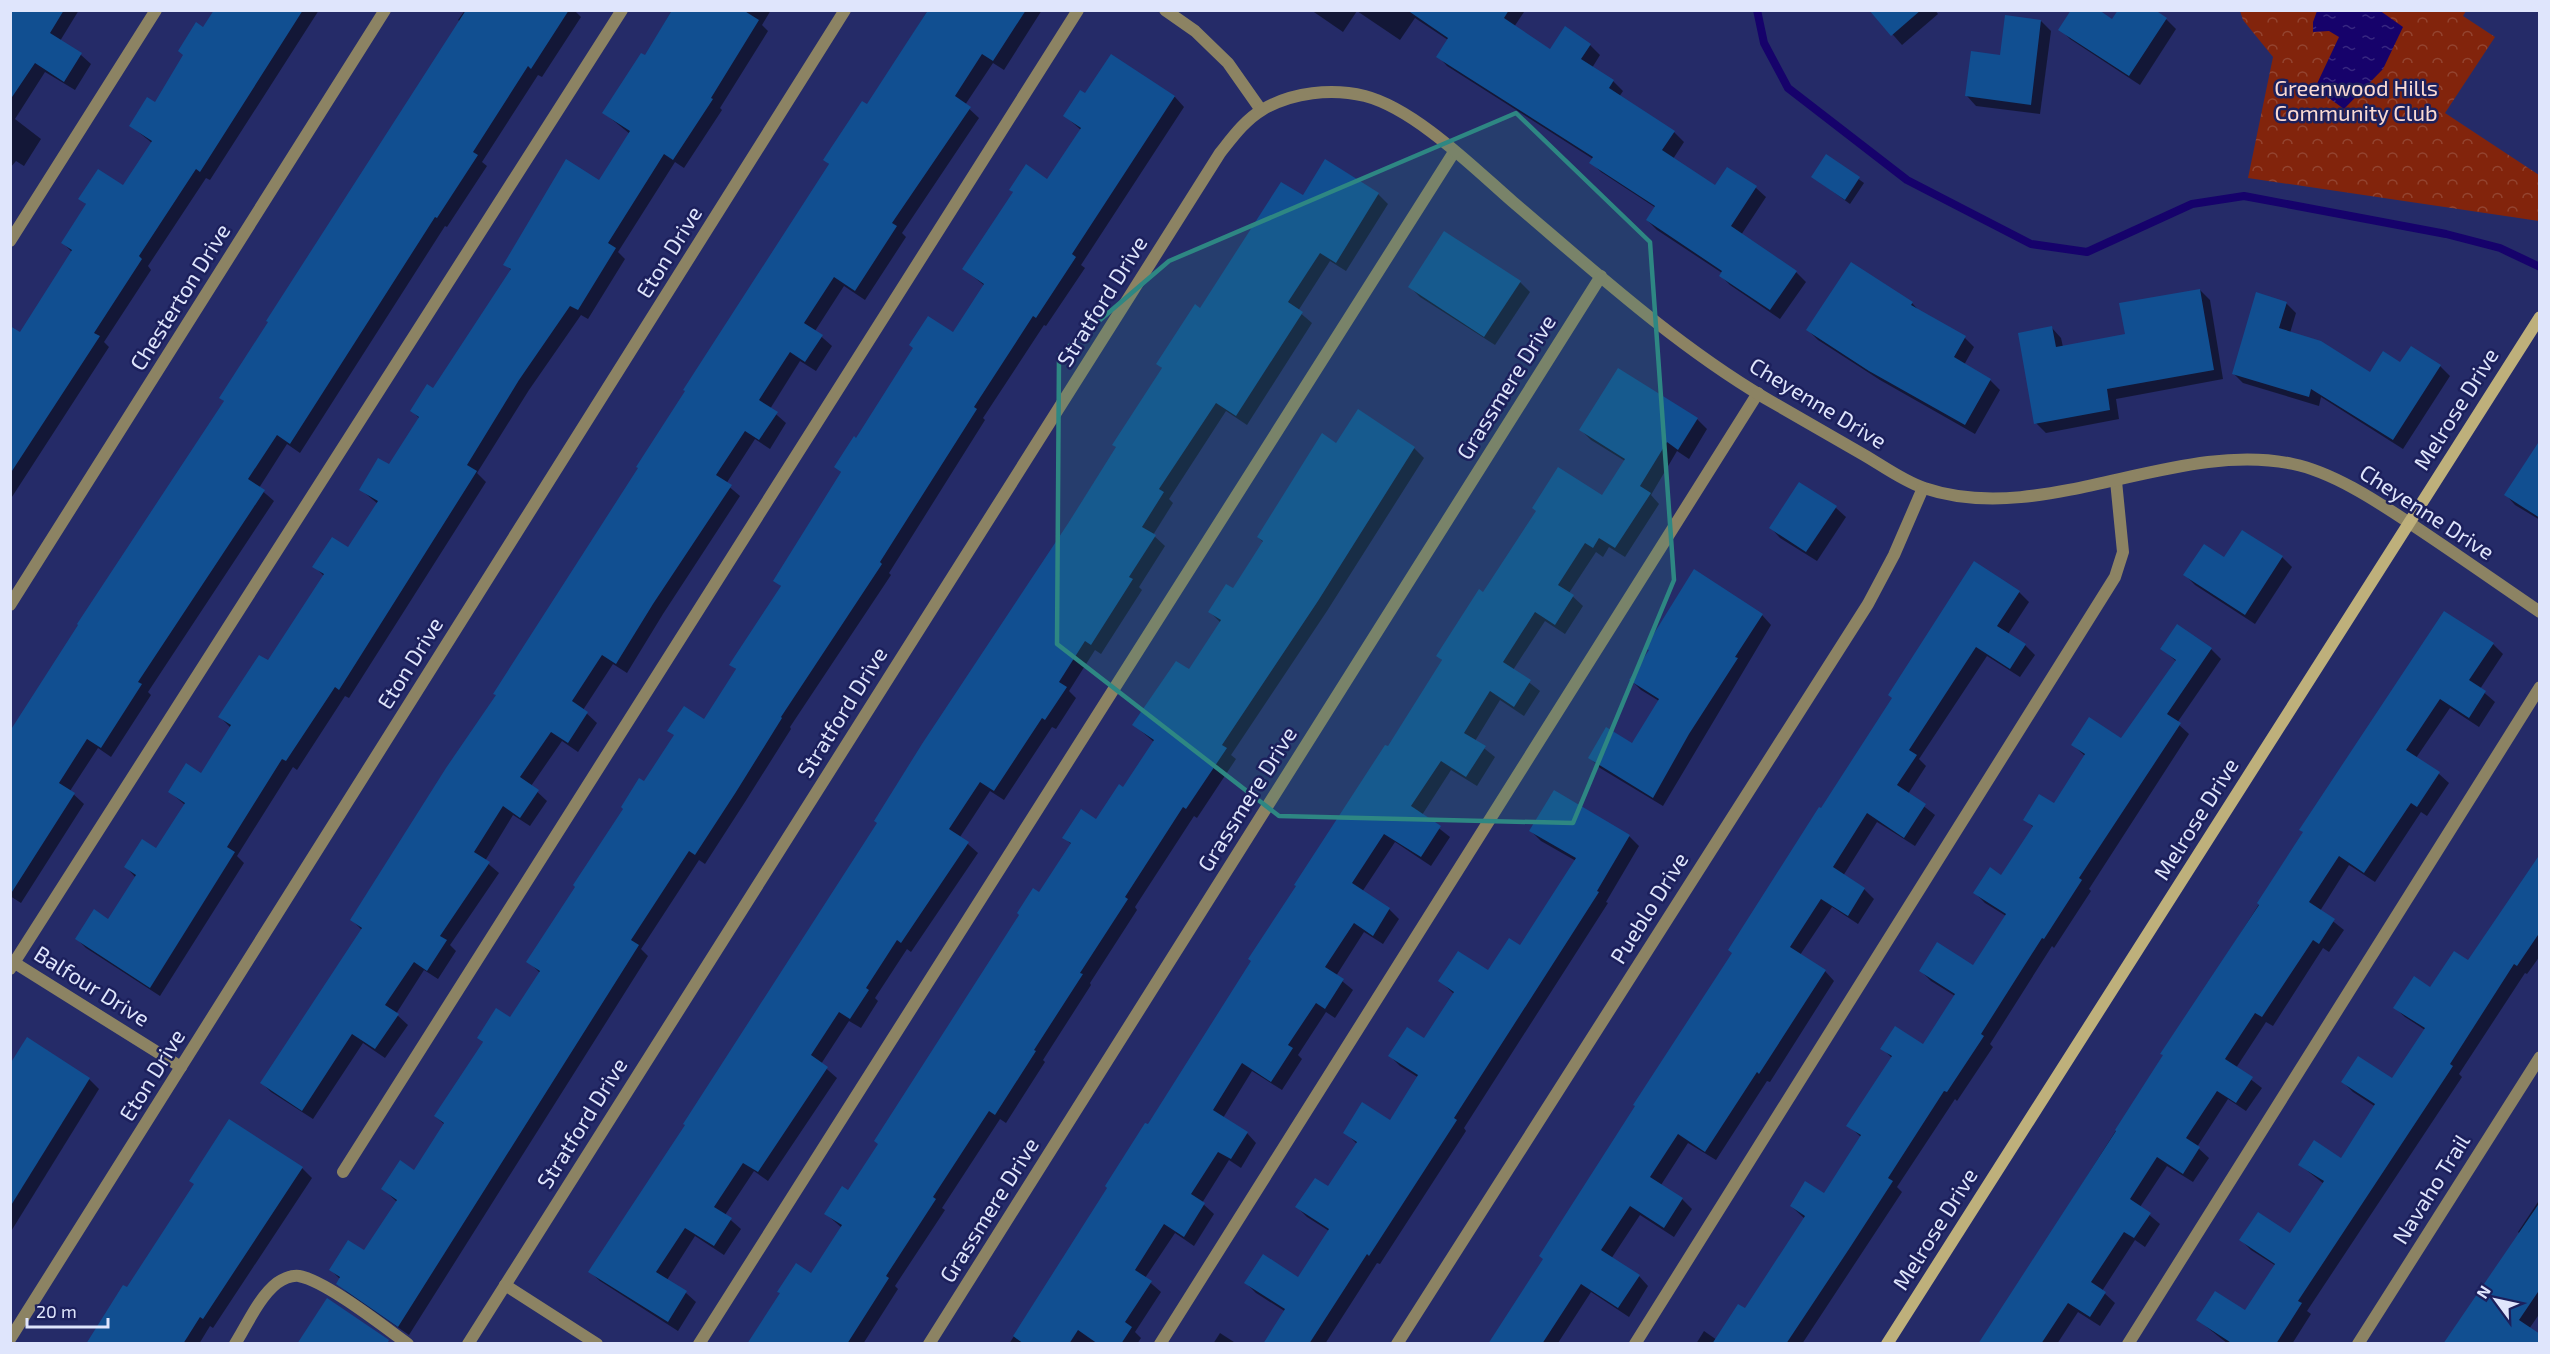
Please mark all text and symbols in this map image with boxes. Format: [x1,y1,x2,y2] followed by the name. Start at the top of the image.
[2274,74,2438,125] park label: Greenwood Hills Community Club
[630,201,707,302] street label: Eton Drive
[124,218,235,375] street label: Chesterton Drive
[1051,230,1152,370] street label: Stratford Drive
[1450,309,1560,464] street label: Grassmere Drive
[2407,343,2503,474] street label: Melrose Drive
[1745,351,1892,453] street label: Cheyenne Drive
[2356,458,2500,564] street label: Cheyenne Drive
[371,612,448,713] street label: Eton Drive
[791,641,892,781] street label: Stratford Drive
[1191,721,1301,876] street label: Grassmere Drive
[2147,753,2243,884] street label: Melrose Drive
[1604,847,1693,968] street label: Pueblo Drive
[30,939,155,1031] street label: Balfour Drive
[113,1024,190,1125] street label: Eton Drive
[531,1052,632,1192] street label: Stratford Drive
[2386,1128,2474,1248] street label: Navaho Trail
[933,1132,1043,1287] street label: Grassmere Drive
[1886,1163,1982,1294] street label: Melrose Drive
[2466,1270,2526,1330] north arrow
[2472,1282,2494,1302] text: N
[27,1291,108,1329] scale bar
[36,1300,77,1322] text: 20 m

